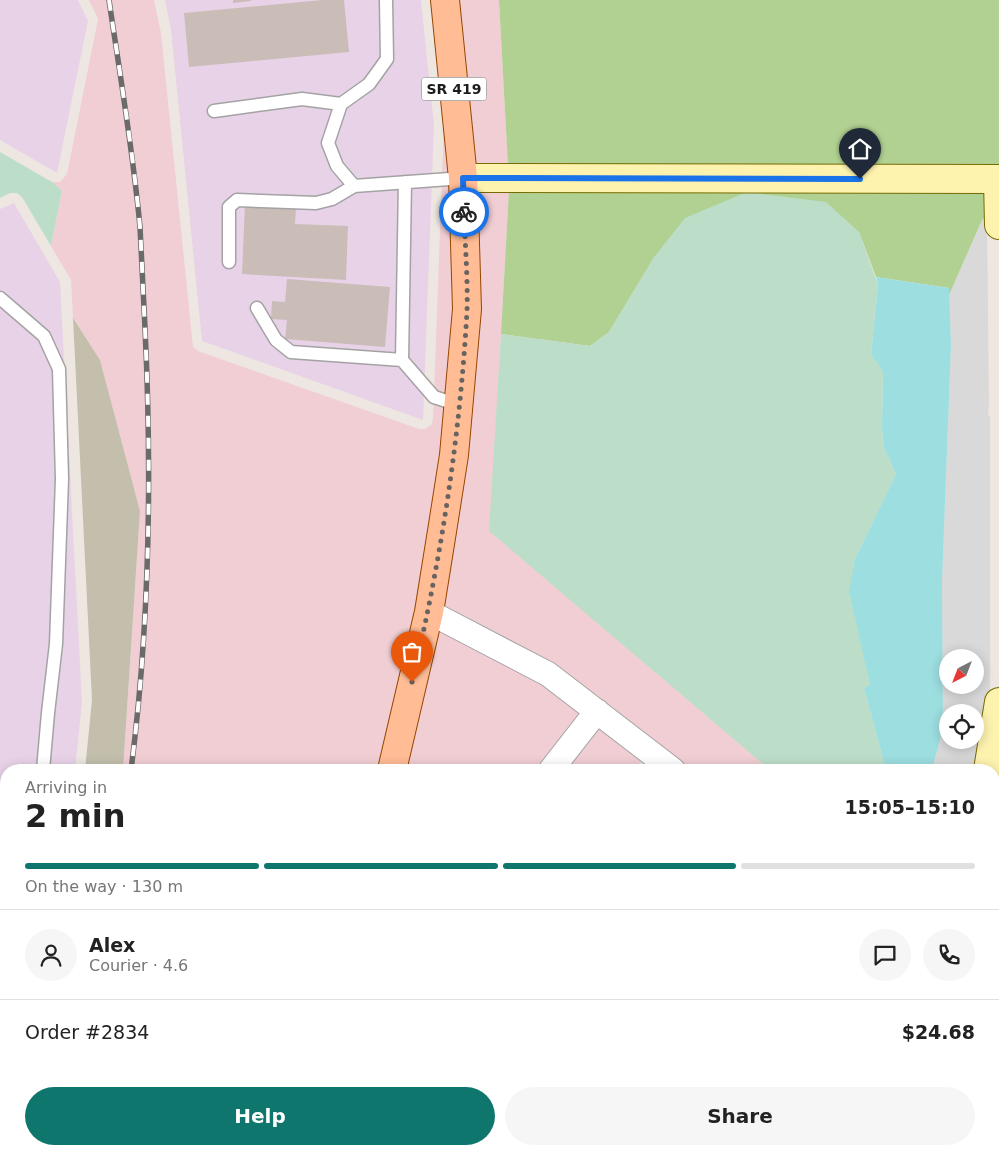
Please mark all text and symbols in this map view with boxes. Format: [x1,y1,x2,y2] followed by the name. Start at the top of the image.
[422,78,486,100] road number: SR 419
[839,128,881,179] pin
[846,135,874,163] icon: home
[439,187,489,237] courier
[450,198,478,226] icon: bike
[391,631,433,682] pin
[398,638,426,666] icon: bag
[939,649,984,694] north arrow
[939,649,984,749] map controls
[939,704,984,749] button: locate
[25,778,107,797] text: Arriving in
[845,796,975,818] text: 15:05–15:10
[25,797,126,835] text: 2 min
[25,877,183,896] text: On the way · 130 m
[25,929,77,981] button: person
[859,929,911,981] button: chat
[923,929,975,981] button: phone
[89,934,135,956] text: Alex
[89,956,188,975] text: Courier · 4.6
[25,1021,149,1043] text: Order #2834
[902,1021,975,1043] text: $24.68
[25,1087,495,1145] button: Help
[505,1087,975,1145] button: Share

